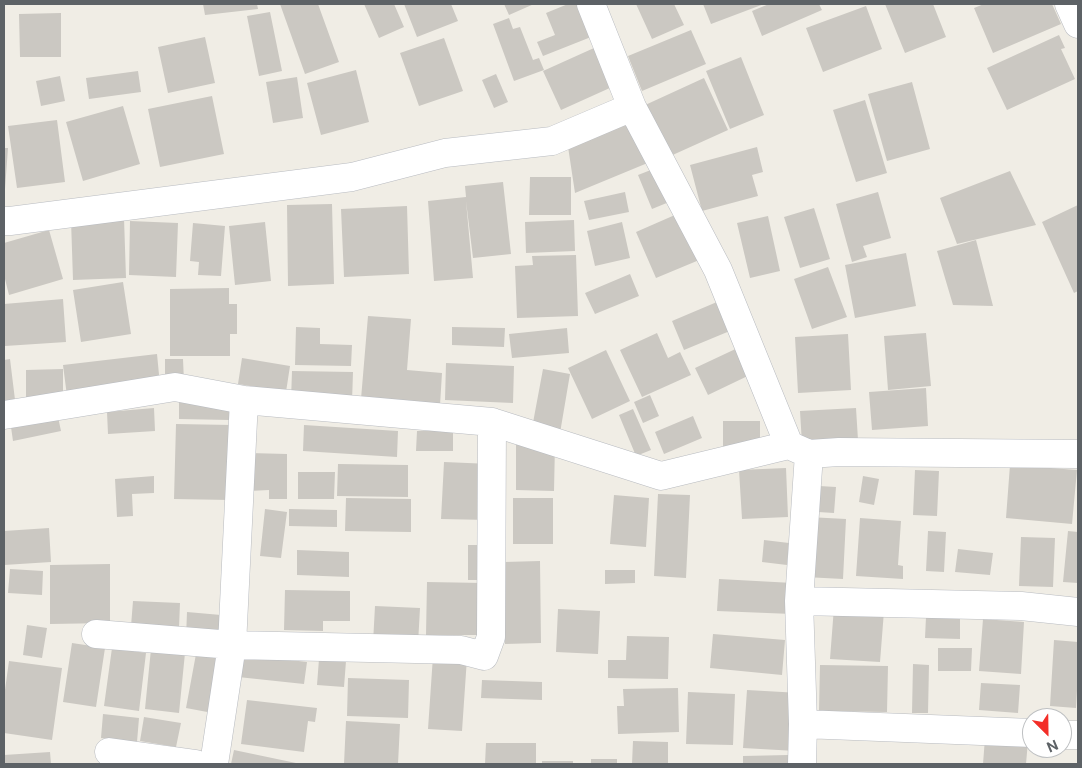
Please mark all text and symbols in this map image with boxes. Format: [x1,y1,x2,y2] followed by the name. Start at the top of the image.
[1022,708,1072,758] north arrow
[1044,736,1061,755] text: N

